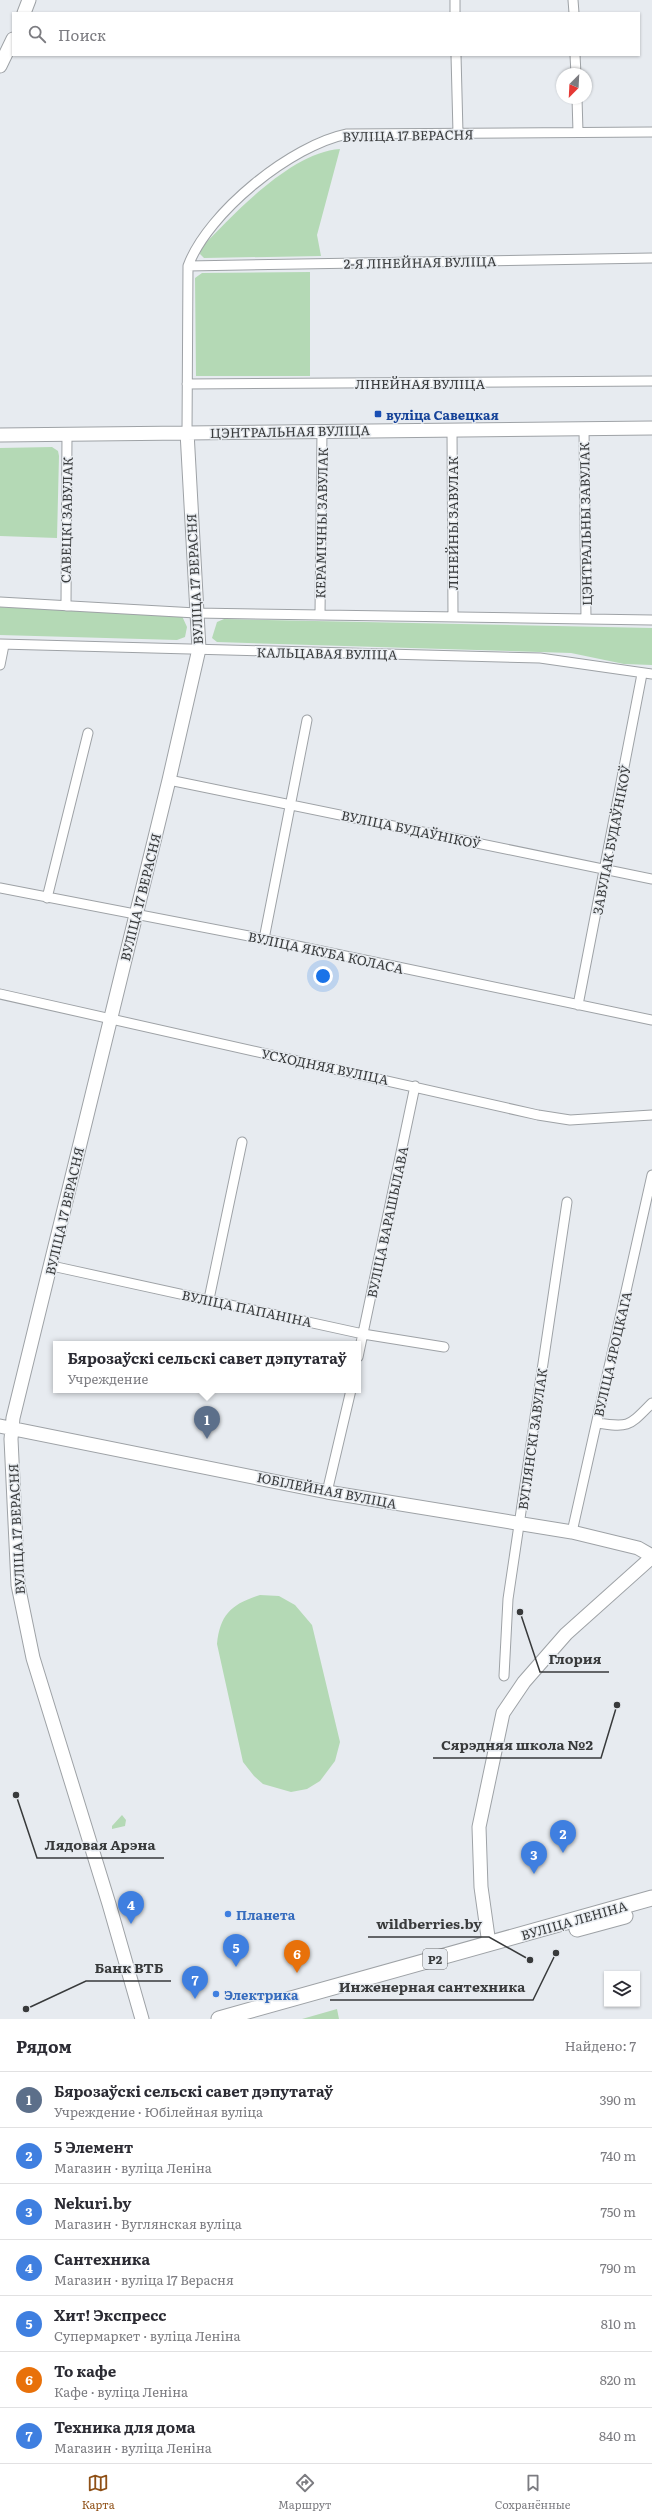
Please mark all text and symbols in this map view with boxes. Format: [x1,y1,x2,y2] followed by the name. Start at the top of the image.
[12,12,640,56] search box
[26,23,48,45] icon: search
[58,23,106,46] text: Поиск
[556,68,592,104] north arrow
[342,124,474,146] street label: ВУЛІЦА 17 ВЕРАСНЯ
[343,251,497,273] street label: 2-Я ЛІНЕЙНАЯ ВУЛІЦА
[355,374,485,393] street label: ЛІНЕЙНАЯ ВУЛІЦА
[386,405,499,424] place label: вуліца Савецкая
[373,409,383,419] marker: вуліца Савецкая
[210,420,371,442] street label: ЦЭНТРАЛЬНАЯ ВУЛІЦА
[574,441,596,606] street label: ЦЭНТРАЛЬНЫ ЗАВУЛАК
[310,447,332,599] street label: КЕРАМІЧНЫ ЗАВУЛАК
[443,455,462,590] street label: ЛІНЕЙНЫ ЗАВУЛАК
[55,456,77,583] street label: САВЕЦКІ ЗАВУЛАК
[181,513,207,645] street label: ВУЛІЦА 17 ВЕРАСНЯ
[257,642,398,664] street label: КАЛЬЦАВАЯ ВУЛІЦА
[587,763,635,916] street label: ЗАВУЛАК БУДАЎНІКОЎ
[340,805,483,853] street label: ВУЛІЦА БУДАЎНІКОЎ
[115,831,165,963] street label: ВУЛІЦА 17 ВЕРАСНЯ
[246,926,406,978] street label: ВУЛІЦА ЯКУБА КОЛАСА
[313,966,333,986] your location
[260,1043,391,1089] street label: УСХОДНЯЯ ВУЛІЦА
[362,1144,412,1300] street label: ВУЛІЦА ВАРАШЫЛАВА
[40,1145,88,1277] street label: ВУЛІЦА 17 ВЕРАСНЯ
[180,1285,314,1331] street label: ВУЛІЦА ПАПАНІНА
[588,1289,636,1419] street label: ВУЛІЦА ЯРОЦКАГА
[53,1341,361,1393] popup
[67,1346,347,1369] text: Бярозаўскі сельскі савет дэпутатаў
[513,1366,551,1511] street label: ВУГЛЯНСКІ ЗАВУЛАК
[67,1369,148,1388] text: Учреждение
[194,1406,220,1439] pin: 1
[3,1463,29,1595] street label: ВУЛІЦА 17 ВЕРАСНЯ
[255,1467,399,1513] street label: ЮБІЛЕЙНАЯ ВУЛІЦА
[540,1646,609,1672] callout: Глория
[548,1648,602,1668] text: Глория
[433,1732,601,1758] callout: Сярэдняя школа №2
[441,1734,593,1754] text: Сярэдняя школа №2
[550,1820,576,1853] pin: 2
[37,1832,164,1858] callout: Лядовая Арэна
[44,1834,156,1854] text: Лядовая Арэна
[521,1841,547,1874] pin: 3
[118,1891,144,1924] pin: 4
[519,1896,630,1944] street label: ВУЛІЦА ЛЕНІНА
[236,1905,296,1924] place label: Планета
[223,1909,233,1919] marker: Планета
[368,1911,489,1937] callout: wildberries.by
[376,1913,482,1933] text: wildberries.by
[223,1934,249,1967] pin: 5
[284,1940,310,1973] pin: 6
[423,1949,447,1969] road number: Р2
[86,1955,171,1981] callout: Банк ВТБ
[95,1957,164,1977] text: Банк ВТБ
[182,1966,208,1999] pin: 7
[604,1971,640,2007] map controls
[604,1971,640,2007] button: layers
[330,1974,533,2000] callout: Инженерная сантехника
[339,1976,526,1996] text: Инженерная сантехника
[224,1985,299,2004] place label: Электрика
[211,1989,221,1999] marker: Электрика
[16,2033,72,2058] text: Рядом
[565,2036,636,2055] text: Найдено: 7
[54,2079,333,2102] text: Бярозаўскі сельскі савет дэпутатаў
[26,2090,32,2109] text: 1
[599,2090,636,2109] text: 390 m
[54,2102,263,2121] text: Учреждение · Юбілейная вуліца
[54,2135,133,2158] text: 5 Элемент
[26,2146,32,2165] text: 2
[600,2146,636,2165] text: 740 m
[54,2158,212,2177] text: Магазин · вуліца Леніна
[54,2191,132,2214] text: Nekuri.by
[25,2202,33,2221] text: 3
[600,2202,636,2221] text: 750 m
[54,2214,242,2233] text: Магазин · Вуглянская вуліца
[54,2247,150,2270] text: Сантехника
[25,2258,33,2277] text: 4
[600,2258,636,2277] text: 790 m
[54,2270,234,2289] text: Магазин · вуліца 17 Верасня
[54,2303,167,2326] text: Хит! Экспресс
[25,2314,33,2333] text: 5
[601,2314,636,2333] text: 810 m
[54,2326,241,2345] text: Супермаркет · вуліца Леніна
[54,2359,116,2382] text: То кафе
[25,2370,33,2389] text: 6
[600,2370,636,2389] text: 820 m
[54,2382,188,2401] text: Кафе · вуліца Леніна
[54,2415,196,2438] text: Техника для дома
[25,2426,33,2445] text: 7
[599,2426,636,2445] text: 840 m
[54,2438,212,2457] text: Магазин · вуліца Леніна
[82,2472,115,2512] tab: Карта
[278,2472,331,2512] tab: Маршрут
[495,2472,570,2512] tab: Сохранённые

